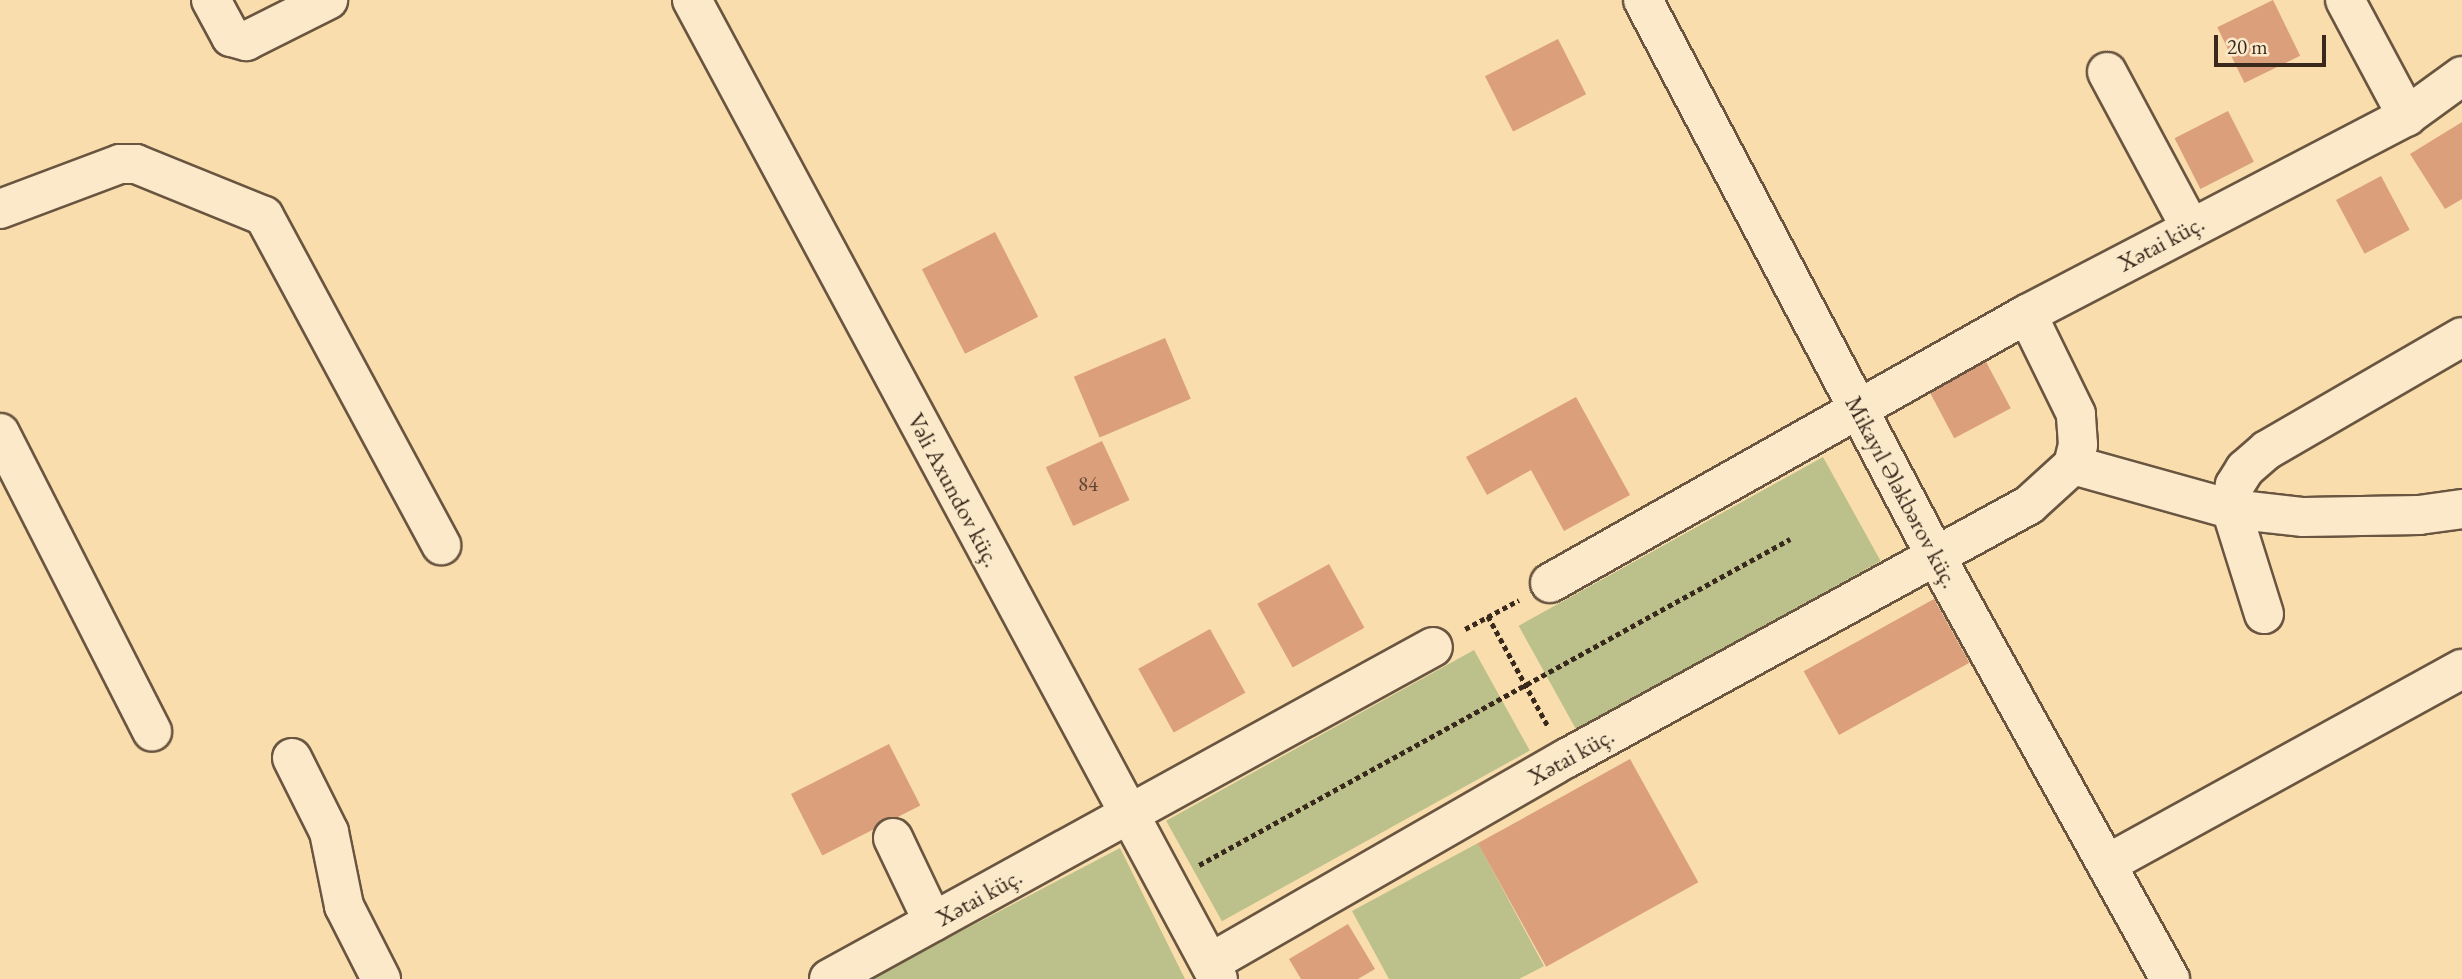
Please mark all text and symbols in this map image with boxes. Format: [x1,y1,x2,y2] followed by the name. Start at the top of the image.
[2217,21,2329,65] scale bar
[2227,33,2268,60] text: 20 m
[2113,208,2209,278] street label: Xətai küç.
[1839,391,1965,593] street label: Mikayıl Ələkbərov küç.
[901,408,1007,572] street label: Vəli Axundov küç.
[1078,471,1098,497] house number: 84
[1523,721,1619,791] street label: Xətai küç.
[931,862,1027,932] street label: Xətai küç.

